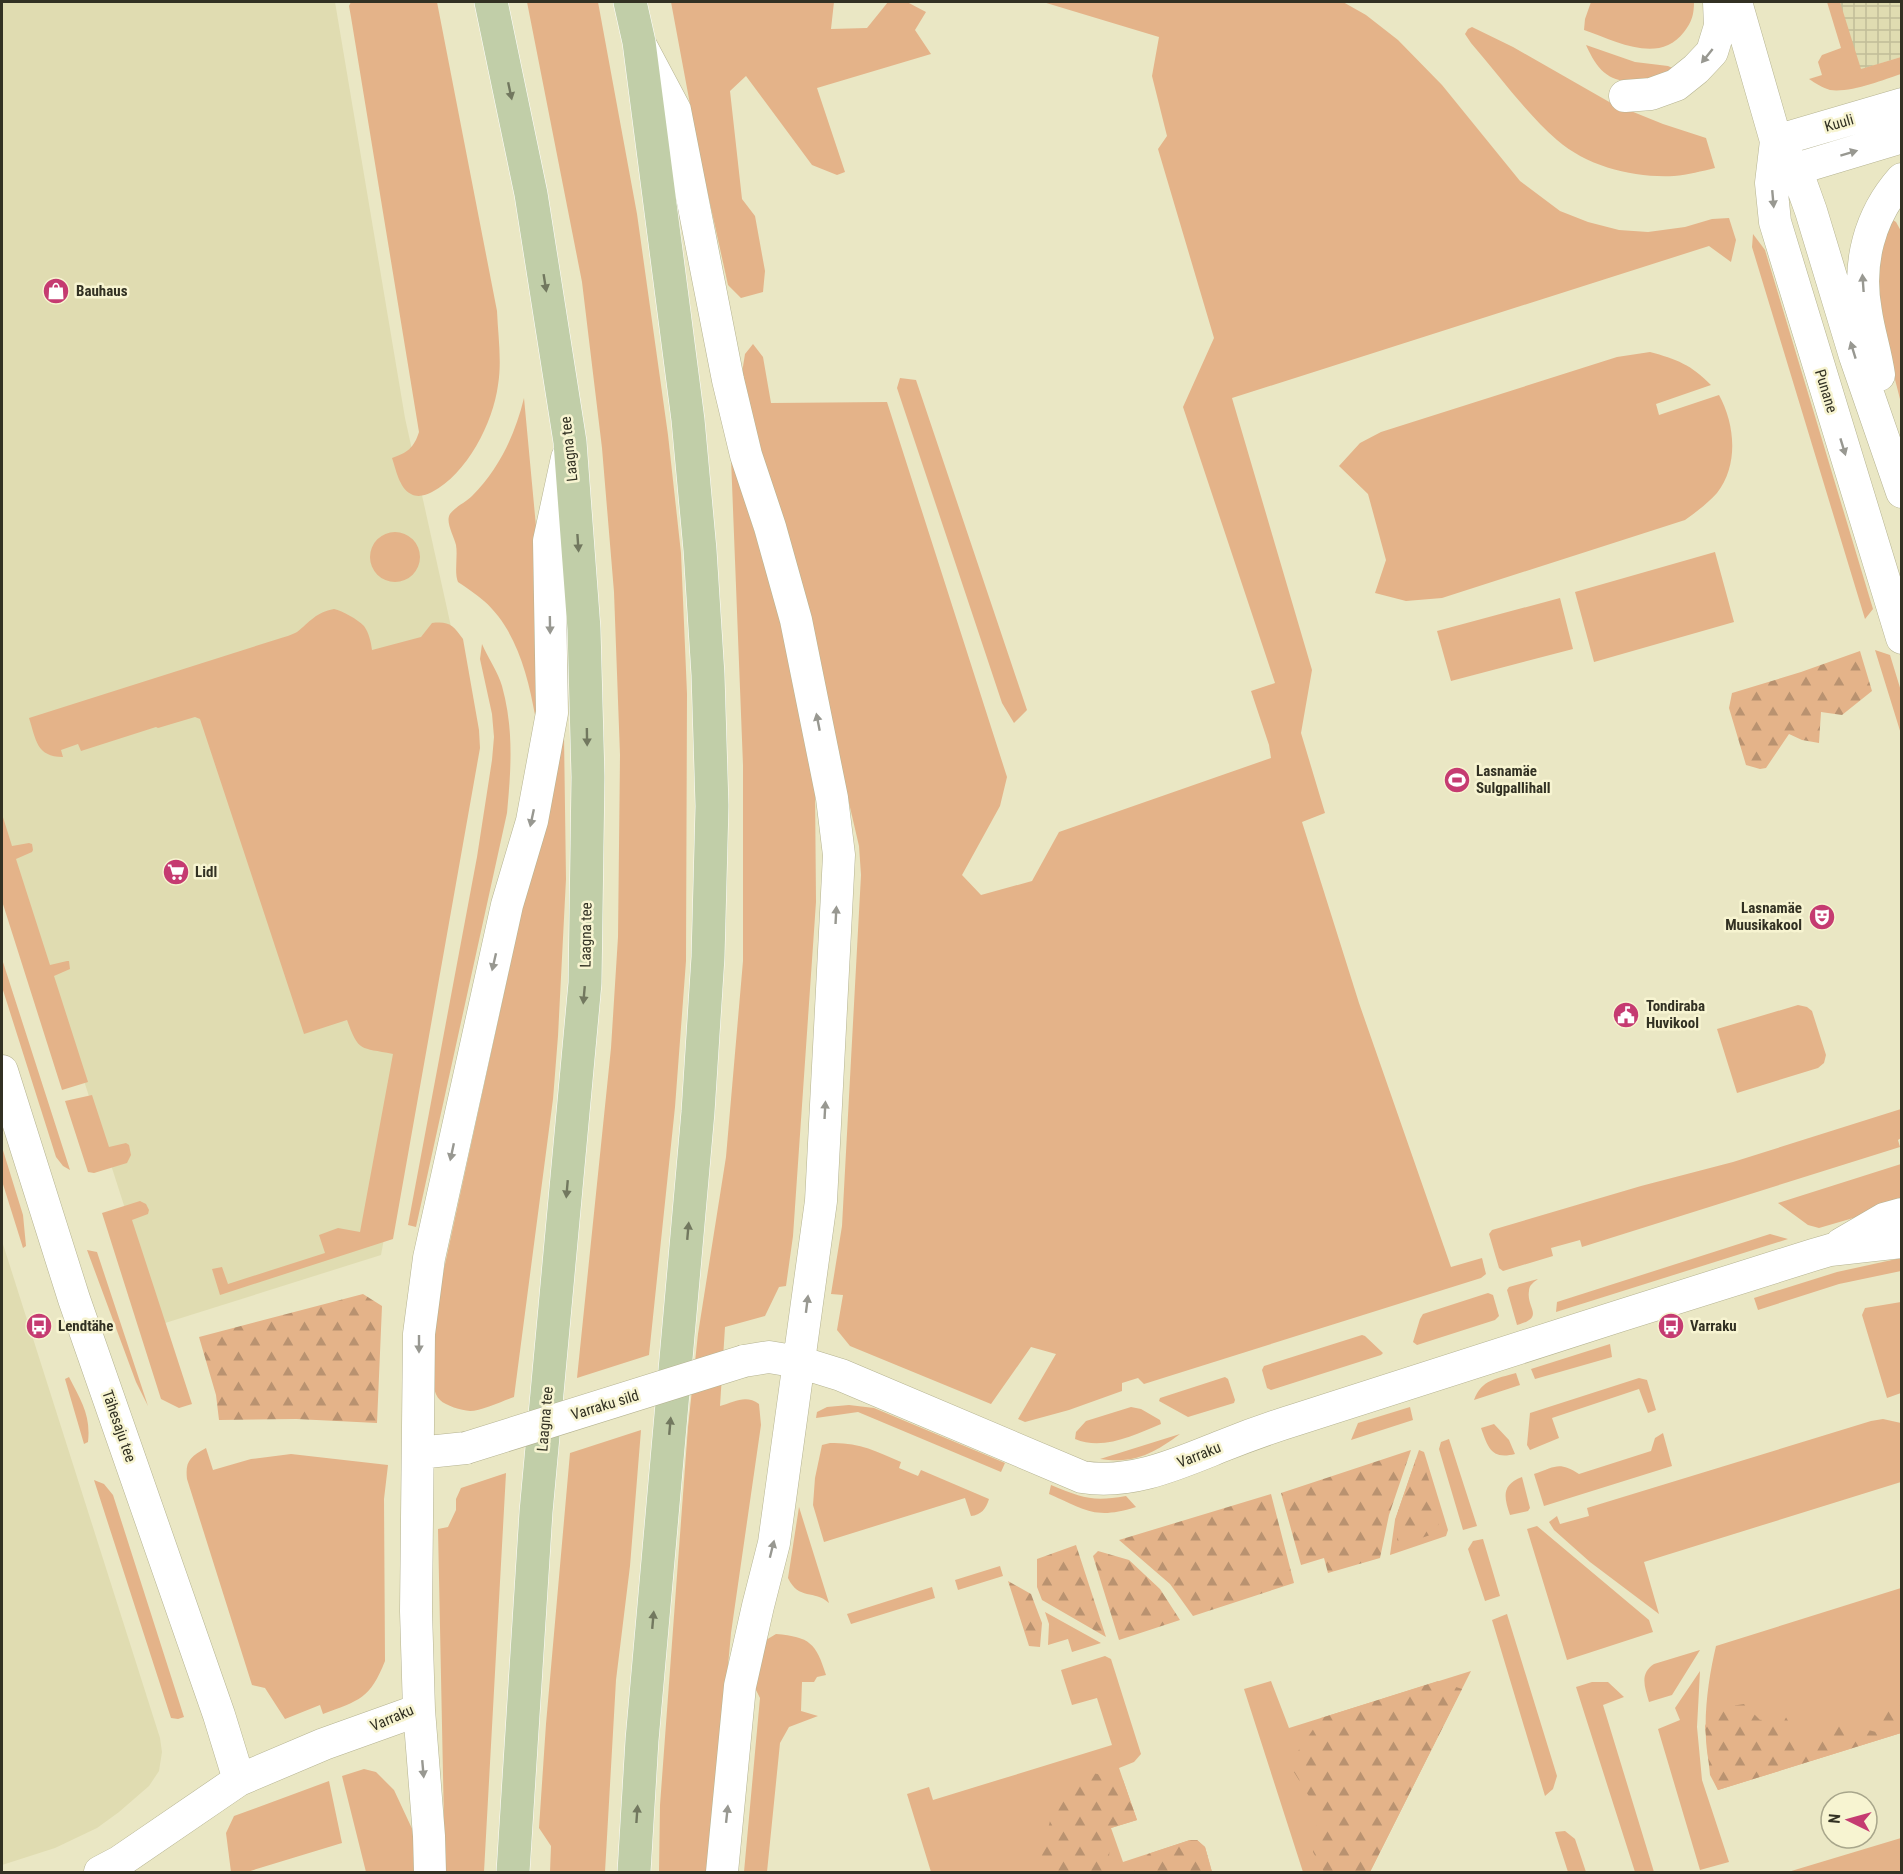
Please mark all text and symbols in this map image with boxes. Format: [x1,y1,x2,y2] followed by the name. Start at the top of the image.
[1701,49,1713,64] one-way arrow
[506,82,515,101] one-way arrow
[1822,110,1856,136] street label: Kuuli
[1840,148,1858,157] one-way arrow
[1768,190,1777,209] one-way arrow
[541,273,550,292] one-way arrow
[1859,273,1868,292] one-way arrow
[41,276,71,306] shop icon: Bauhaus
[76,282,128,300] place label: Bauhaus
[1848,341,1857,359] one-way arrow
[1811,367,1841,415] street label: Punane
[557,416,581,482] street label: Laagna tee
[1839,438,1848,456] one-way arrow
[573,533,582,552] one-way arrow
[546,615,555,634] one-way arrow
[813,712,822,731] one-way arrow
[582,728,592,747] one-way arrow
[1476,762,1551,797] place label: Lasnamäe Sulgpallihall
[1442,765,1472,795] sports icon: Lasnamäe Sulgpallihall
[527,808,536,827] one-way arrow
[161,857,191,887] supermarket icon: Lidl
[195,863,217,881] place label: Lidl
[1725,899,1802,934] place label: Lasnamäe Muusikakool
[576,902,596,968] street label: Laagna tee
[1807,902,1837,932] theatre icon: Lasnamäe Muusikakool
[831,906,840,925] one-way arrow
[489,953,498,972] one-way arrow
[579,986,589,1005] one-way arrow
[1646,997,1705,1032] place label: Tondiraba Huvikool
[1611,1000,1641,1030] public building icon: Tondiraba Huvikool
[821,1100,830,1119] one-way arrow
[446,1143,456,1161] one-way arrow
[562,1180,572,1199] one-way arrow
[683,1222,693,1241] one-way arrow
[802,1294,812,1313] one-way arrow
[24,1311,54,1341] bus stop icon: Lendtähe
[1656,1311,1686,1341] bus stop icon: Varraku
[58,1317,113,1335] place label: Lendtähe
[1690,1317,1737,1335] place label: Varraku
[414,1335,424,1354] one-way arrow
[533,1386,557,1452] street label: Laagna tee
[569,1386,641,1424] street label: Varraku sild
[98,1388,140,1464] street label: Tähesaju tee
[665,1416,675,1435] one-way arrow
[1175,1438,1223,1472] street label: Varraku
[768,1540,778,1558] one-way arrow
[648,1610,658,1629] one-way arrow
[368,1701,416,1735] street label: Varraku
[419,1759,428,1778] one-way arrow
[1819,1790,1879,1850] north arrow
[633,1805,642,1824] one-way arrow
[723,1805,732,1824] one-way arrow
[1825,1813,1844,1824] text: N

